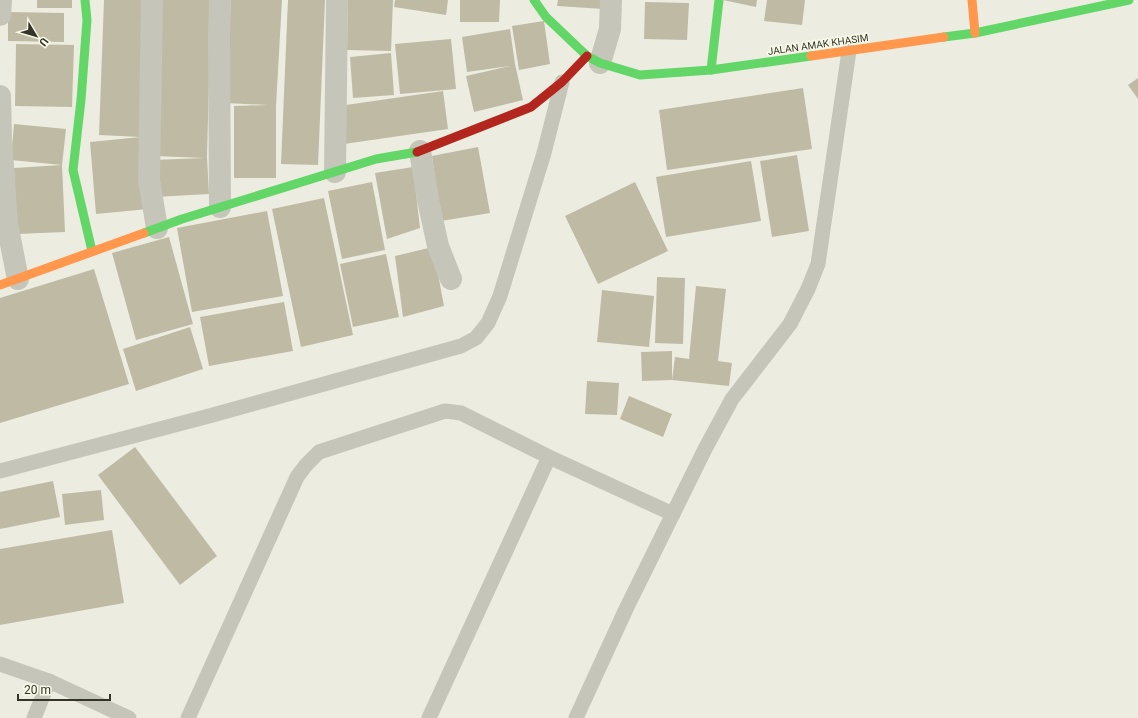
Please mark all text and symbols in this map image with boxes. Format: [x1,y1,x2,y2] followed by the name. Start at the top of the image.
[16,16,56,56] north arrow
[767,32,869,57] street label: JALAN AMAK KHASIM
[36,35,51,49] text: U
[18,676,110,702] scale bar
[24,683,51,697] text: 20 m

